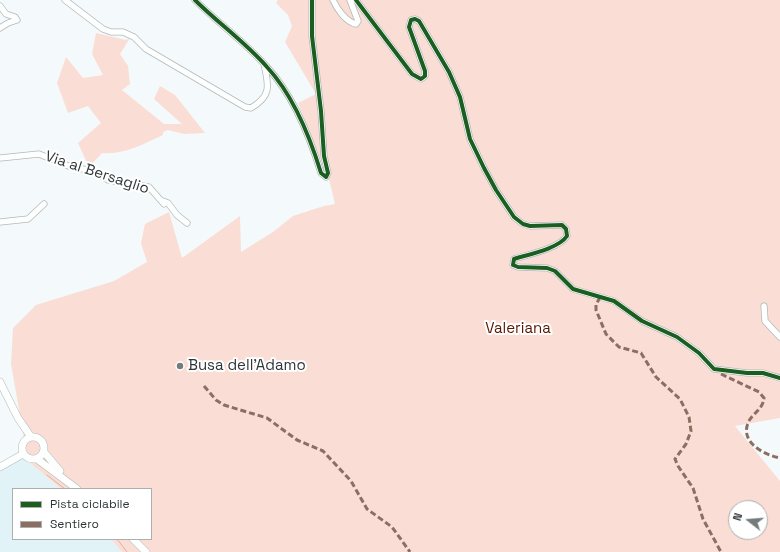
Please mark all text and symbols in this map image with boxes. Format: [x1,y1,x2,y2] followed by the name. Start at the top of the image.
[43,148,151,198] street label: Via al Bersaglio
[485,320,551,338] park label: Valeriana
[188,357,306,375] place label: Busa dell'Adamo
[175,361,185,371] marker: Busa dell'Adamo
[12,488,152,540] legend
[50,496,130,512] text: Pista ciclabile
[728,500,768,540] north arrow
[730,511,745,522] text: N
[50,516,99,532] text: Sentiero

